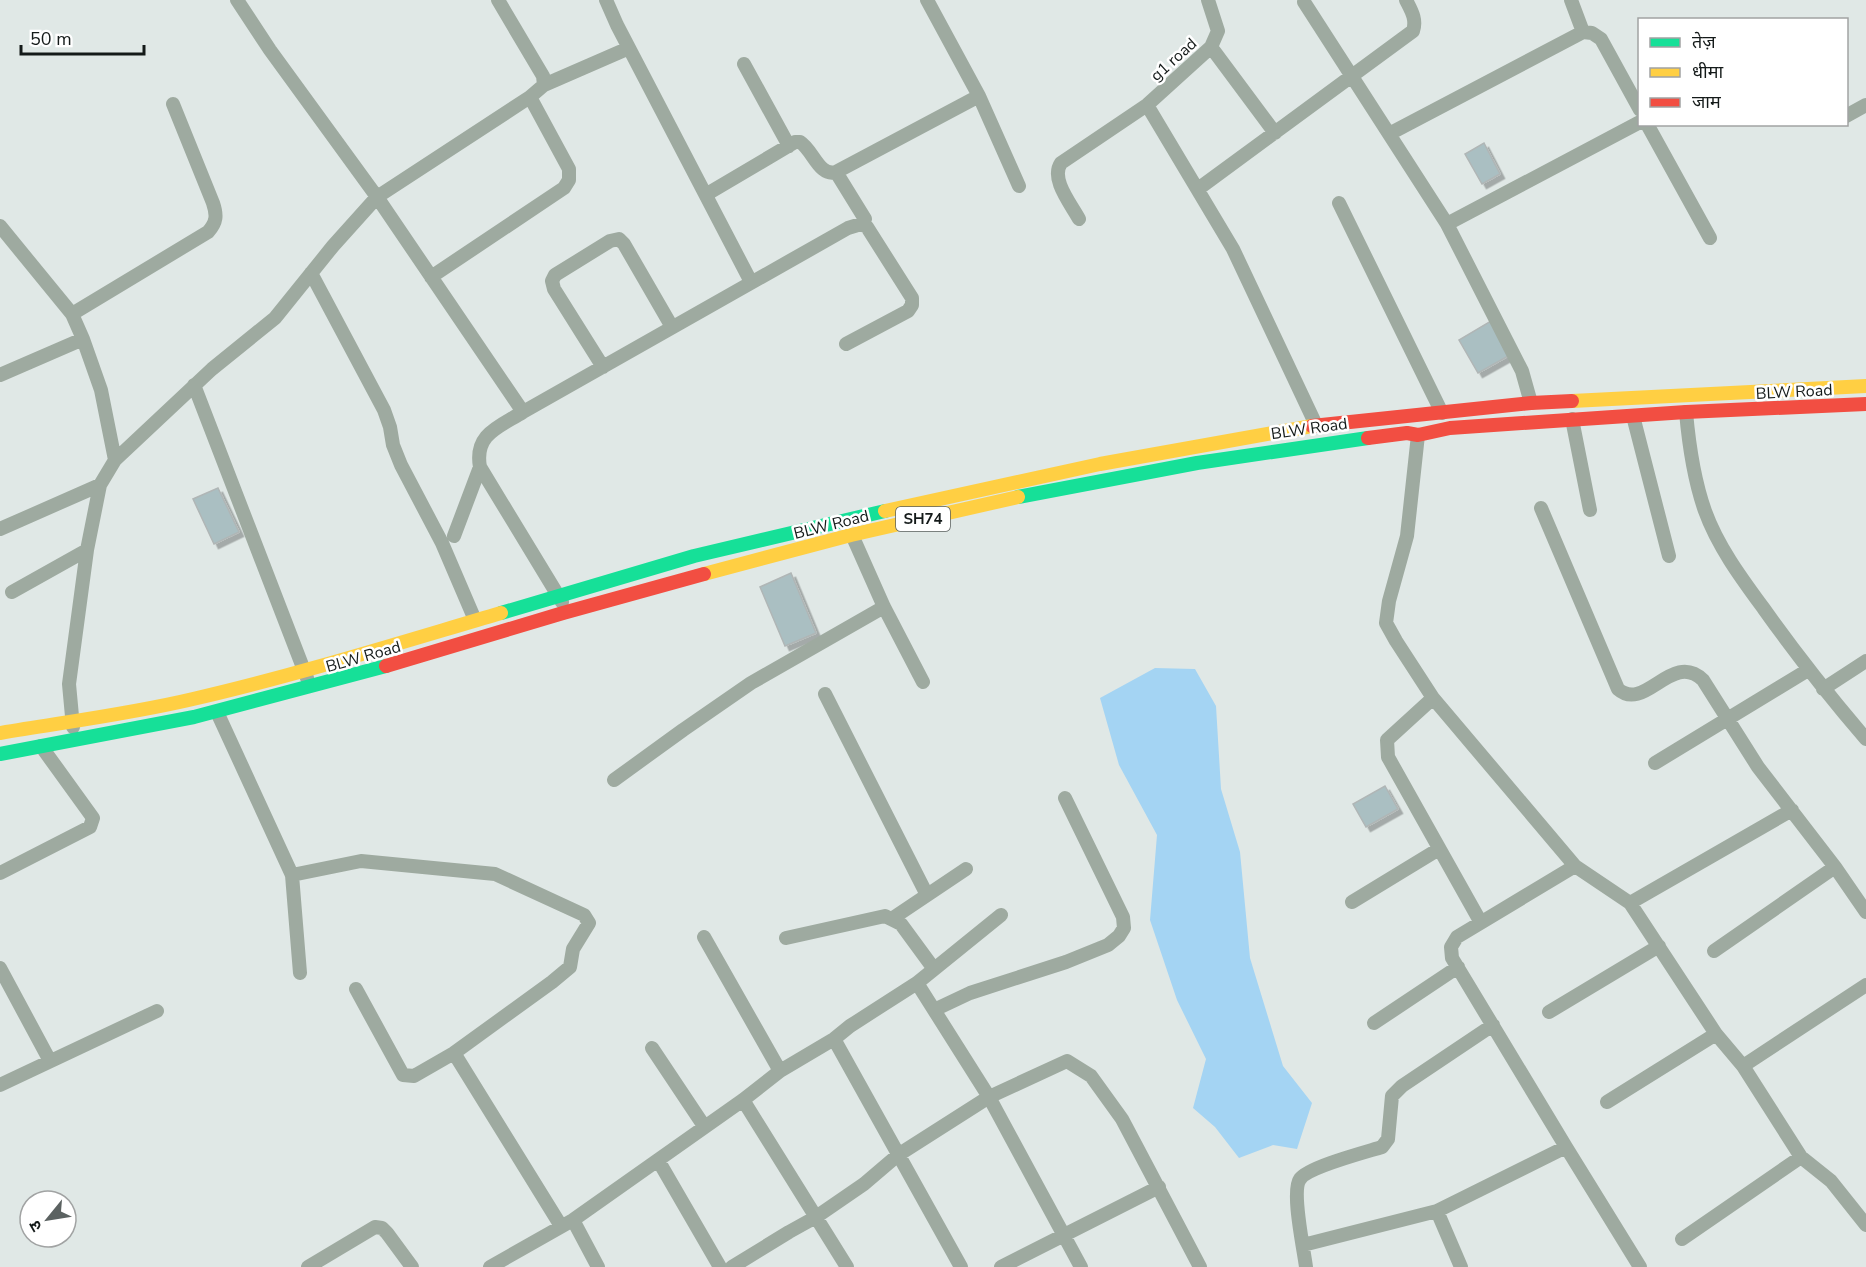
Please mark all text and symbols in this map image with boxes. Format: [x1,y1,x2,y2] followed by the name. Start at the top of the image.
[21,18,144,56] scale bar
[1638,18,1848,126] legend
[30,27,72,51] text: 50 m
[1692,30,1716,54] text: तेज़
[1146,33,1202,86] street label: g1 road
[1692,60,1723,84] text: धीमा
[1692,90,1722,114] text: जाम
[1755,379,1833,405] street label: BLW Road
[1270,413,1349,445] street label: BLW Road
[791,505,871,545] street label: BLW Road
[896,507,950,531] road number: SH74
[323,636,403,678] street label: BLW Road
[18,1189,78,1249] north arrow
[24,1216,48,1236] text: उ

